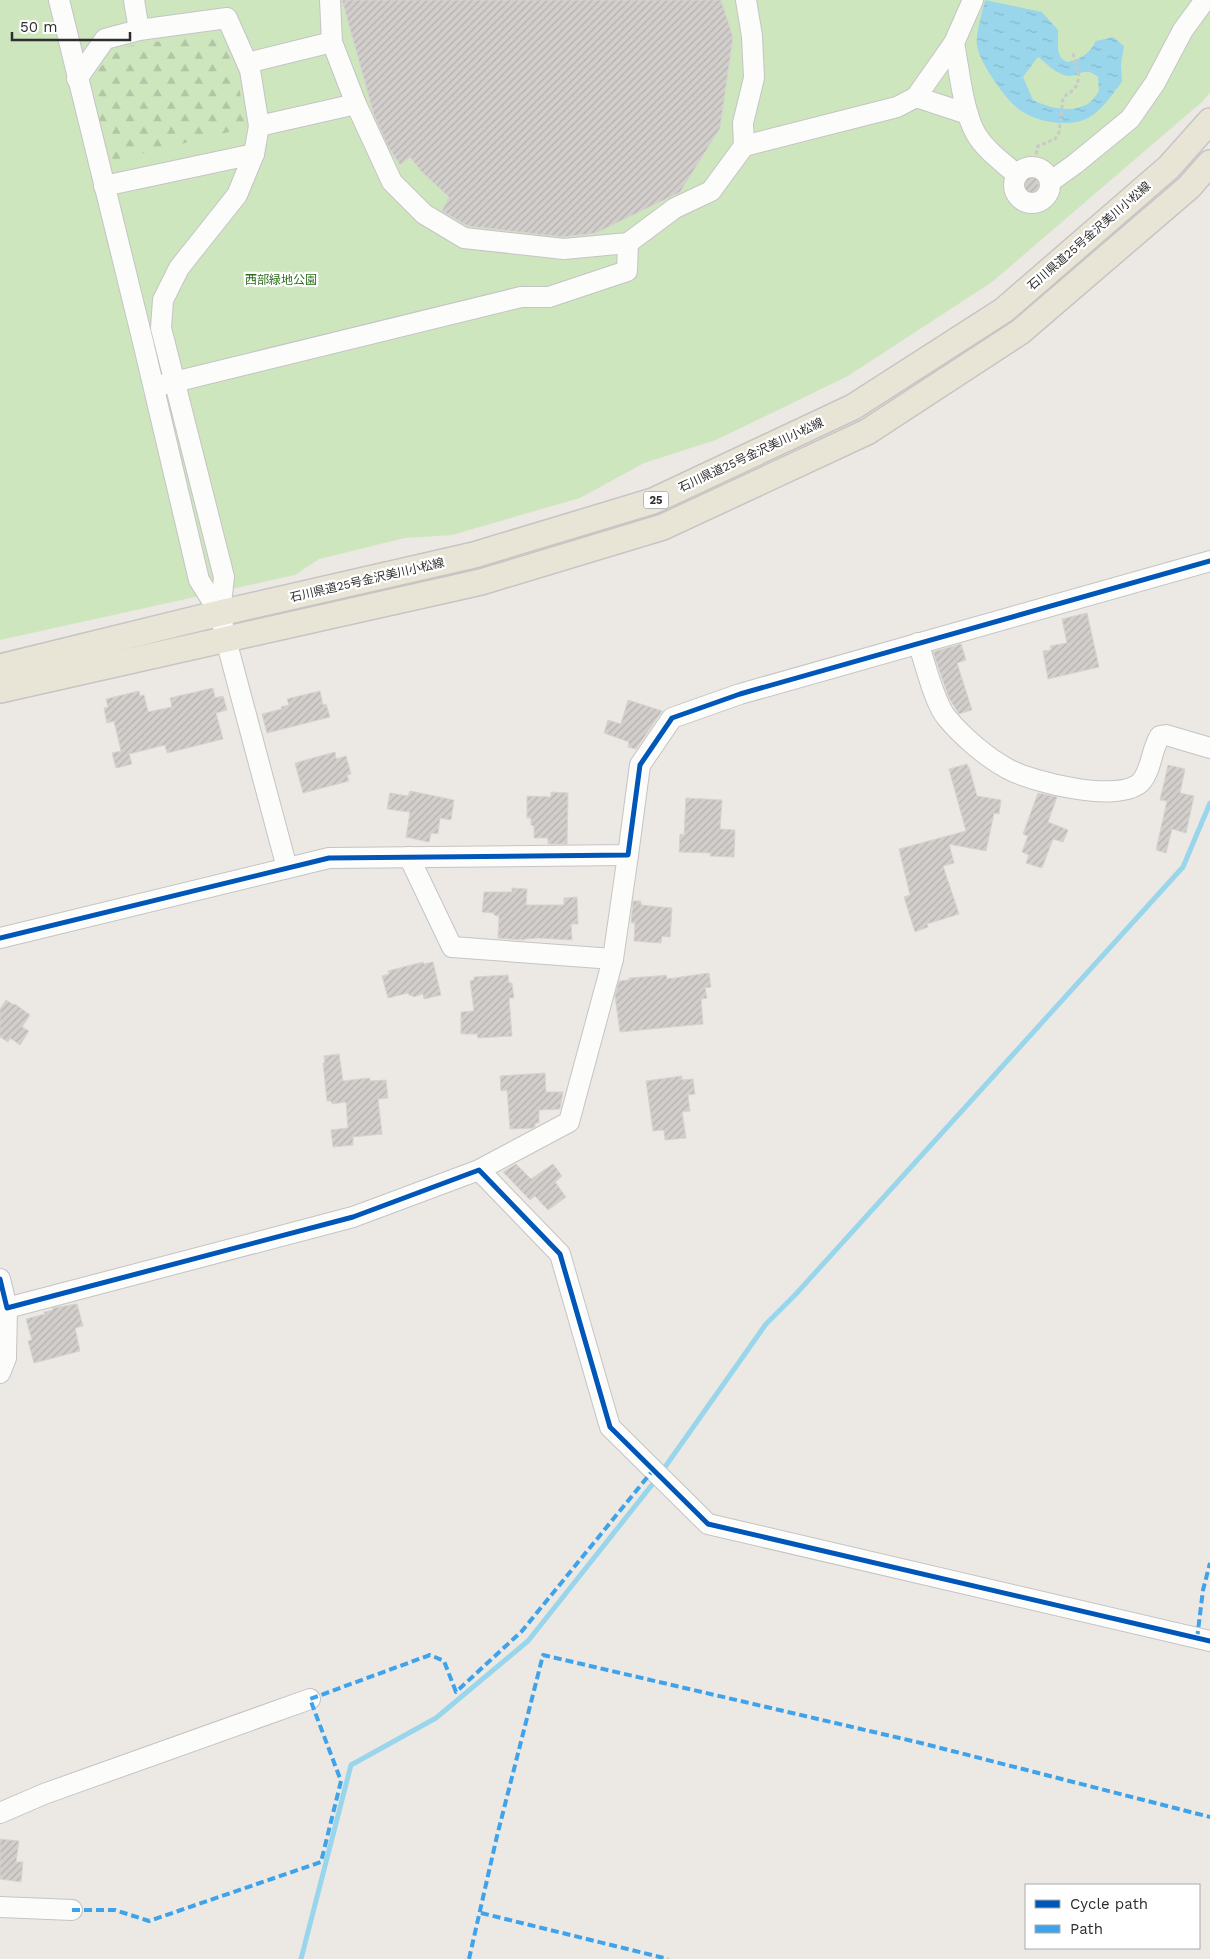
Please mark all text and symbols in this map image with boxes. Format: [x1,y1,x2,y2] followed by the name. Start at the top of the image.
[12,10,130,42] scale bar
[20,18,57,36] text: 50 m
[1025,179,1153,293] street label: 石川県道25号金沢美川小松線
[245,273,317,287] park label: 西部緑地公園
[676,415,826,495] street label: 石川県道25号金沢美川小松線
[644,492,668,508] road number: 25
[288,555,446,605] street label: 石川県道25号金沢美川小松線
[1025,1884,1200,1949] legend
[1070,1895,1148,1913] text: Cycle path
[1070,1920,1103,1938] text: Path

